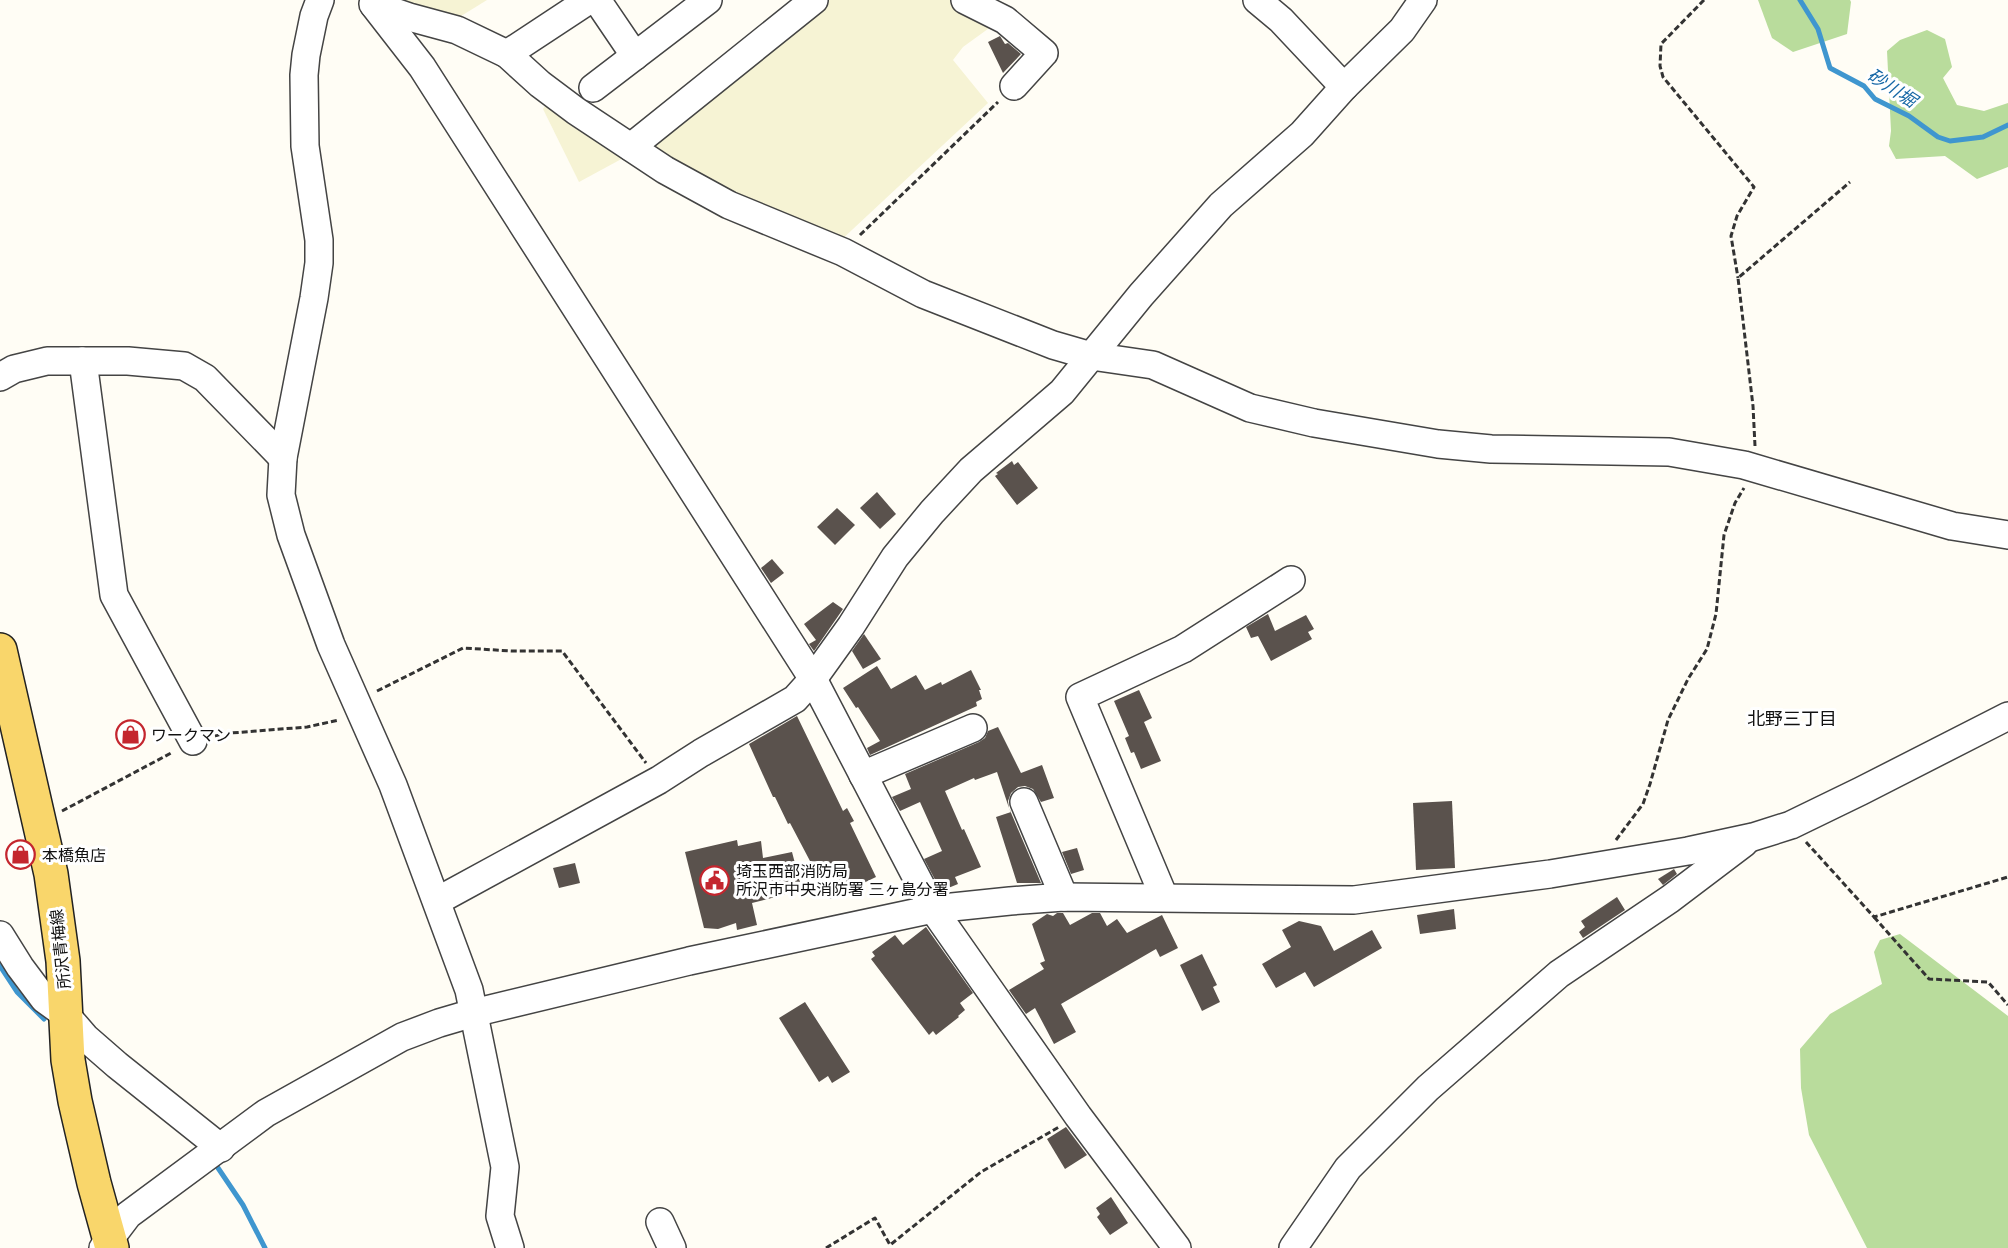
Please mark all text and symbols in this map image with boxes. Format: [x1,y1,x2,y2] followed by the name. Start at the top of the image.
[1863,64,1923,114] water label: 砂川堀
[1747,708,1837,730] district label: 北野三丁目
[114,719,146,751] shop icon: ワークマン
[151,725,231,745] place label: ワークマン
[5,839,37,871] shop icon: 本橋魚店
[42,845,106,865] place label: 本橋魚店
[736,861,949,899] place label: 埼玉西部消防局 所沢市中央消防署 三ヶ島分署
[699,864,731,896] public building icon: 埼玉西部消防局 所沢市中央消防署 三ヶ島分署
[46,908,74,990] street label: 所沢青梅線

